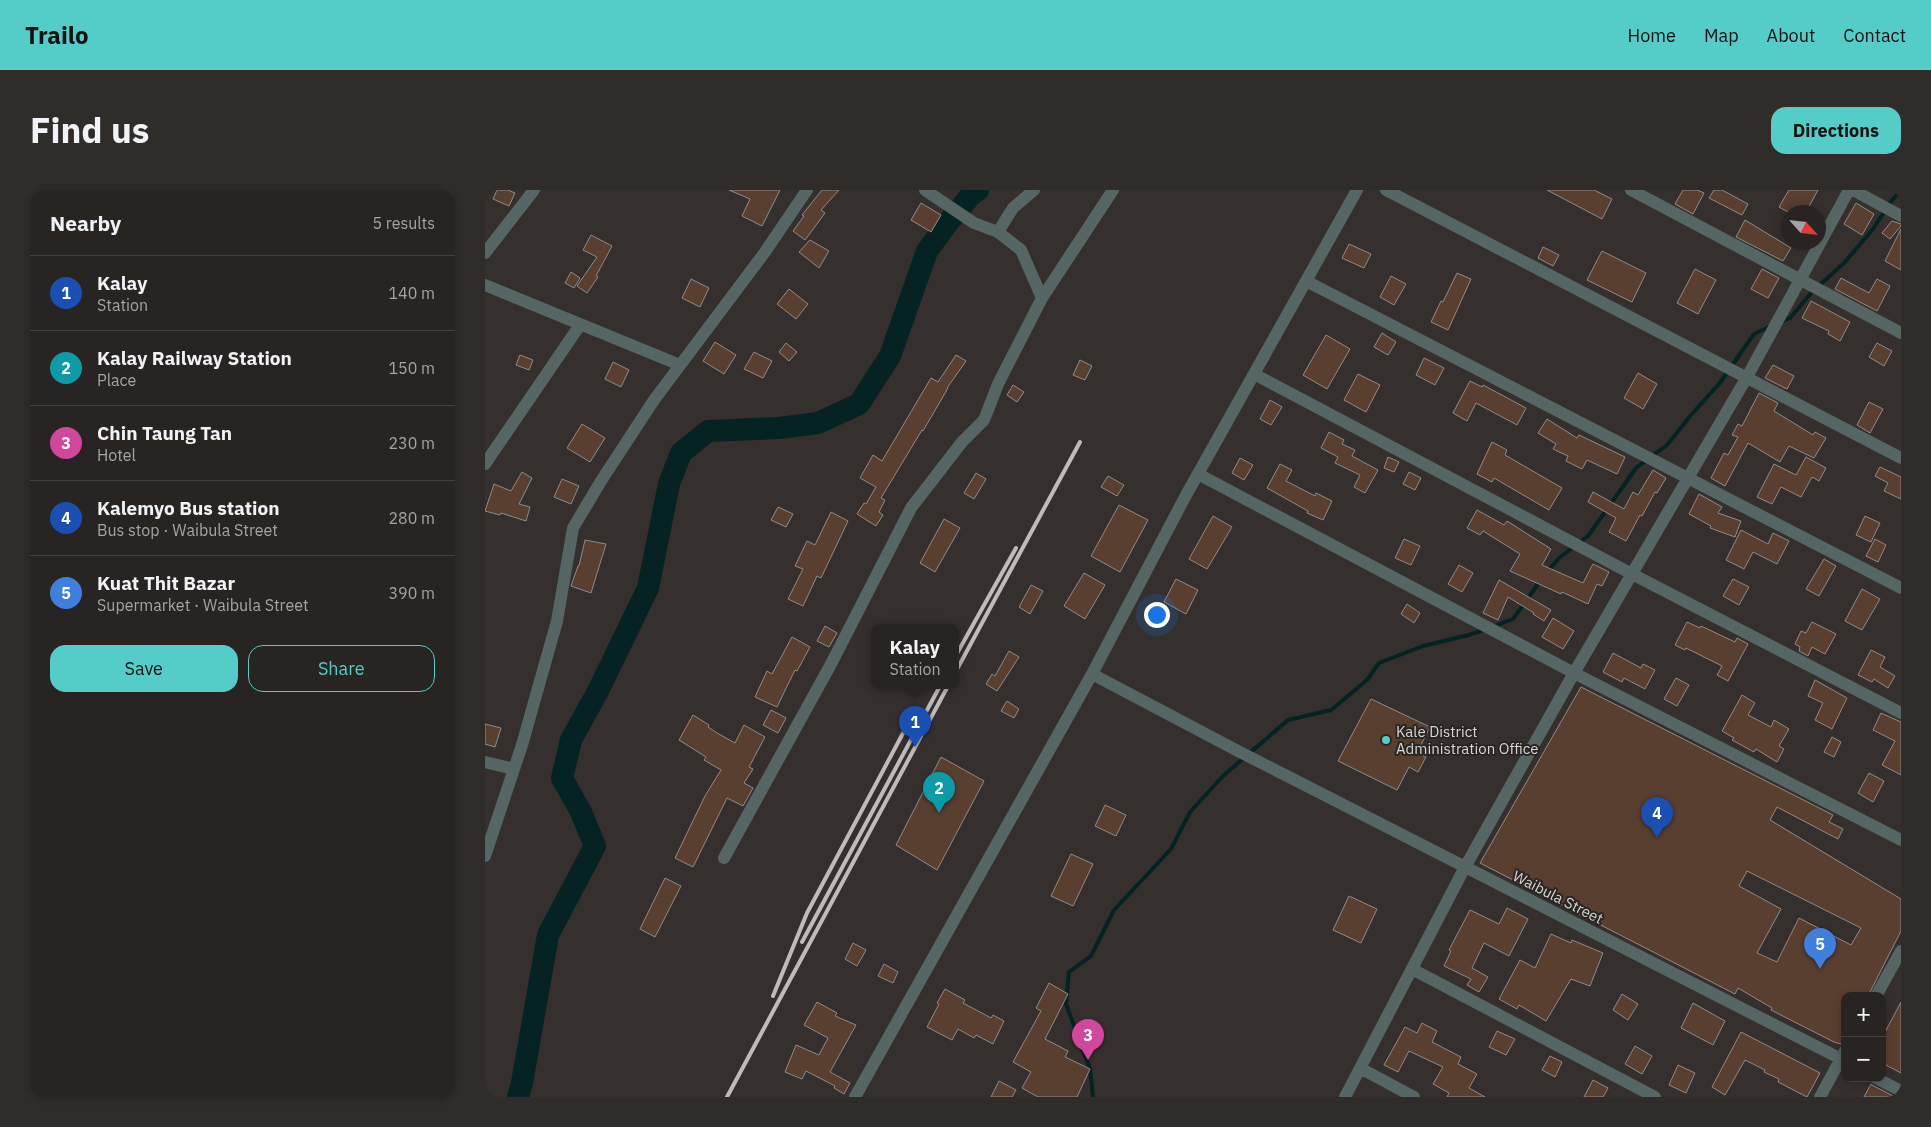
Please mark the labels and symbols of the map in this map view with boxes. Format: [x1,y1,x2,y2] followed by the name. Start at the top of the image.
[1781,205,1826,250] north arrow
[1144,602,1170,628] your location
[899,706,931,747] pin: 1
[1396,722,1539,758] place label: Kale District Administration Office
[1380,734,1392,746] marker: Kale District Administration Office
[923,772,955,813] pin: 2
[1641,797,1673,838] pin: 4
[1510,866,1606,928] street label: Waibula Street
[1804,928,1836,969] pin: 5
[1072,1019,1104,1060] pin: 3

